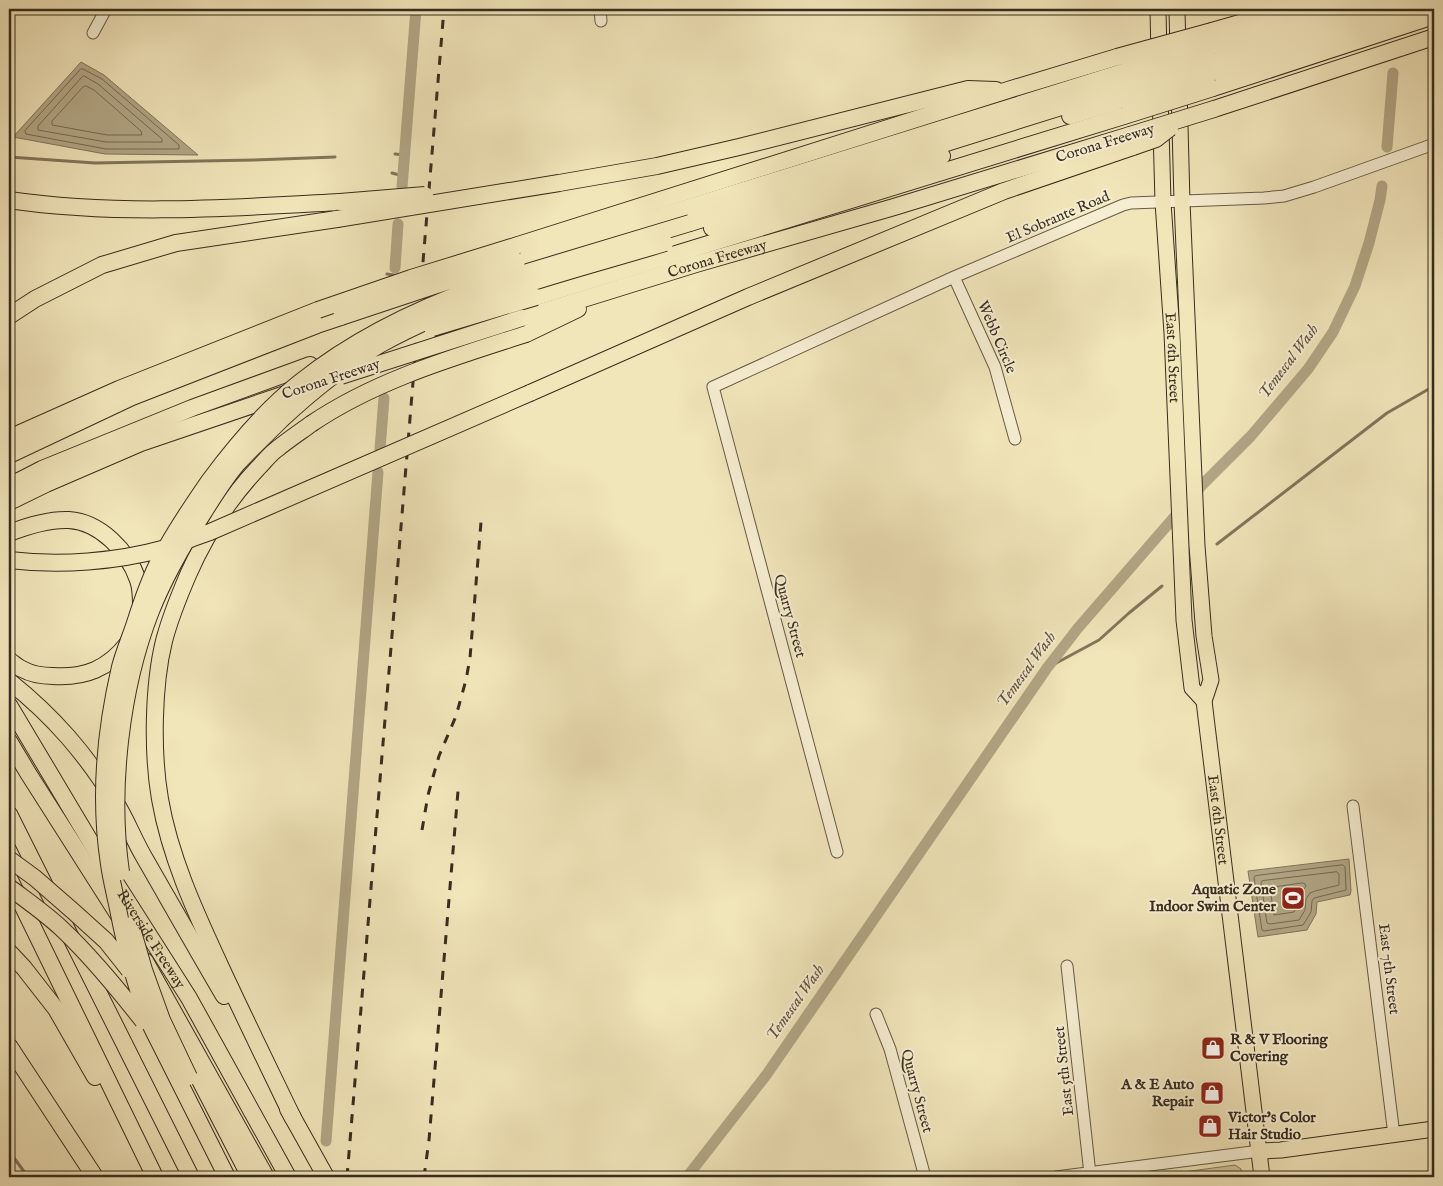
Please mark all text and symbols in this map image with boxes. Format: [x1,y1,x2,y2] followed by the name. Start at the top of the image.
[1053,119,1157,167] street label: Corona Freeway
[1003,186,1114,247] street label: El Sobrante Road
[665,235,769,282] street label: Corona Freeway
[973,298,1021,376] street label: Webb Circle
[1161,312,1184,403] street label: East 6th Street
[1254,321,1324,403] water label: Temescal Wash
[279,354,383,404] street label: Corona Freeway
[770,572,810,660] street label: Quarry Street
[993,628,1061,712] water label: Temescal Wash
[1204,774,1233,866] street label: East 6th Street
[1149,880,1276,916] place label: Aquatic Zone Indoor Swim Center
[1280,885,1306,911] sports icon: Aquatic Zone Indoor Swim Center
[113,886,190,993] street label: Riverside Freeway
[1374,923,1404,1015] street label: East 7th Street
[763,961,830,1045] water label: Temescal Wash
[1050,1025,1078,1117] street label: East 5th Street
[1230,1030,1328,1066] place label: R & V Flooring Covering
[1200,1035,1226,1061] shop icon: R & V Flooring Covering
[897,1047,937,1135] street label: Quarry Street
[1120,1075,1194,1111] place label: A & E Auto Repair
[1199,1080,1225,1106] shop icon: A & E Auto Repair
[1227,1108,1316,1144] place label: Victor's Color Hair Studio
[1197,1113,1223,1139] shop icon: Victor's Color Hair Studio

